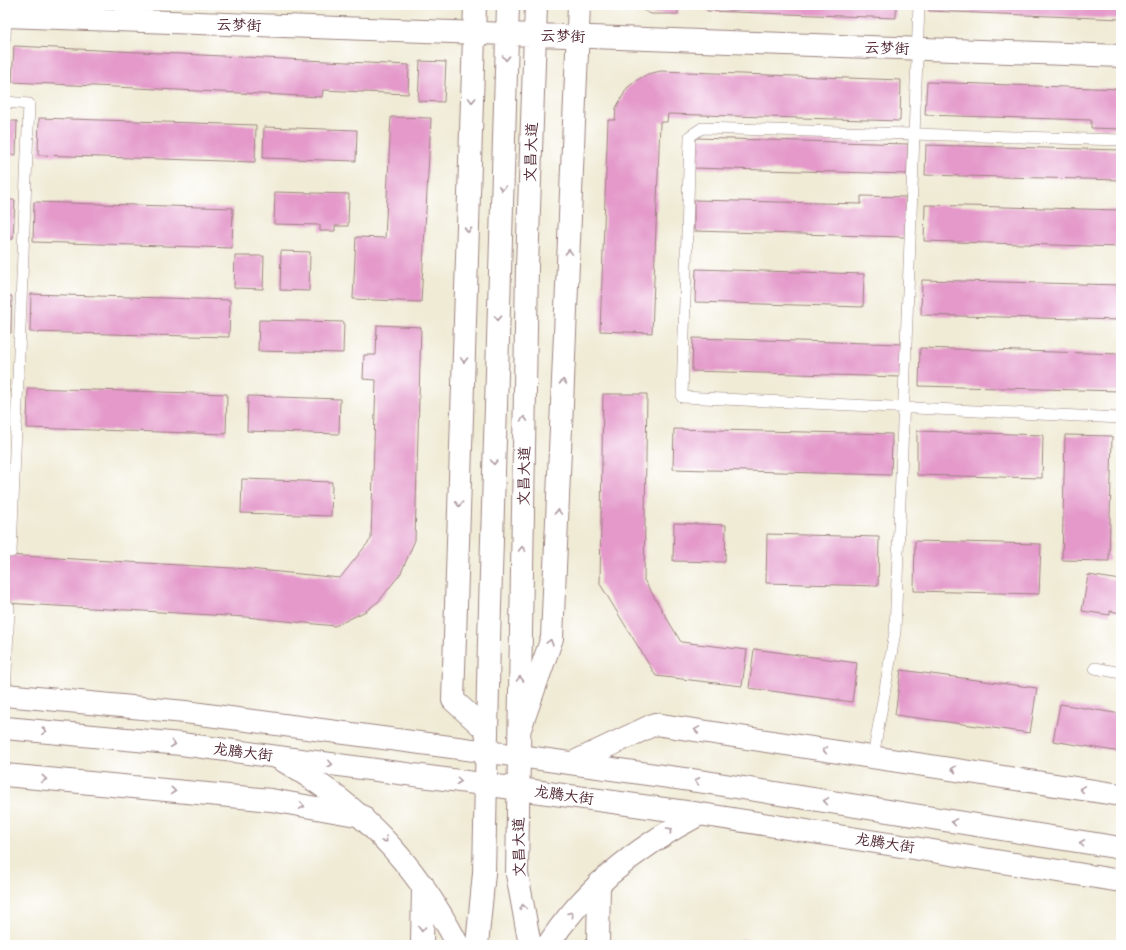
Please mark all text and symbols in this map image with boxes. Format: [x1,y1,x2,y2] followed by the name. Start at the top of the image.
[216,15,262,35] street label: 云梦街
[540,26,586,46] street label: 云梦街
[864,38,910,58] street label: 云梦街
[502,55,511,61] one-way arrow
[468,97,476,103] one-way arrow
[521,122,541,182] street label: 文昌大道
[498,185,506,191] one-way arrow
[464,227,472,233] one-way arrow
[564,249,573,255] one-way arrow
[493,315,502,321] one-way arrow
[460,357,468,363] one-way arrow
[559,379,567,385] one-way arrow
[520,416,529,422] one-way arrow
[514,446,534,506] street label: 文昌大道
[489,459,498,465] one-way arrow
[455,501,464,507] one-way arrow
[553,509,562,515] one-way arrow
[518,546,527,552] one-way arrow
[546,638,554,645] one-way arrow
[516,676,525,682] one-way arrow
[41,726,47,735] one-way arrow
[694,726,700,735] one-way arrow
[170,739,176,748] one-way arrow
[212,739,274,765] street label: 龙腾大街
[822,746,829,755] one-way arrow
[327,759,333,768] one-way arrow
[951,765,957,774] one-way arrow
[41,774,47,783] one-way arrow
[456,776,462,785] one-way arrow
[694,777,700,786] one-way arrow
[533,782,595,808] street label: 龙腾大街
[1079,785,1086,794] one-way arrow
[170,786,176,795] one-way arrow
[823,797,829,806] one-way arrow
[299,801,305,809] one-way arrow
[509,817,529,877] street label: 文昌大道
[951,818,957,827] one-way arrow
[666,828,673,835] one-way arrow
[854,829,916,857] street label: 龙腾大街
[381,835,388,842] one-way arrow
[1079,839,1085,848] one-way arrow
[520,904,528,910] one-way arrow
[566,911,573,918] one-way arrow
[418,926,426,932] one-way arrow

